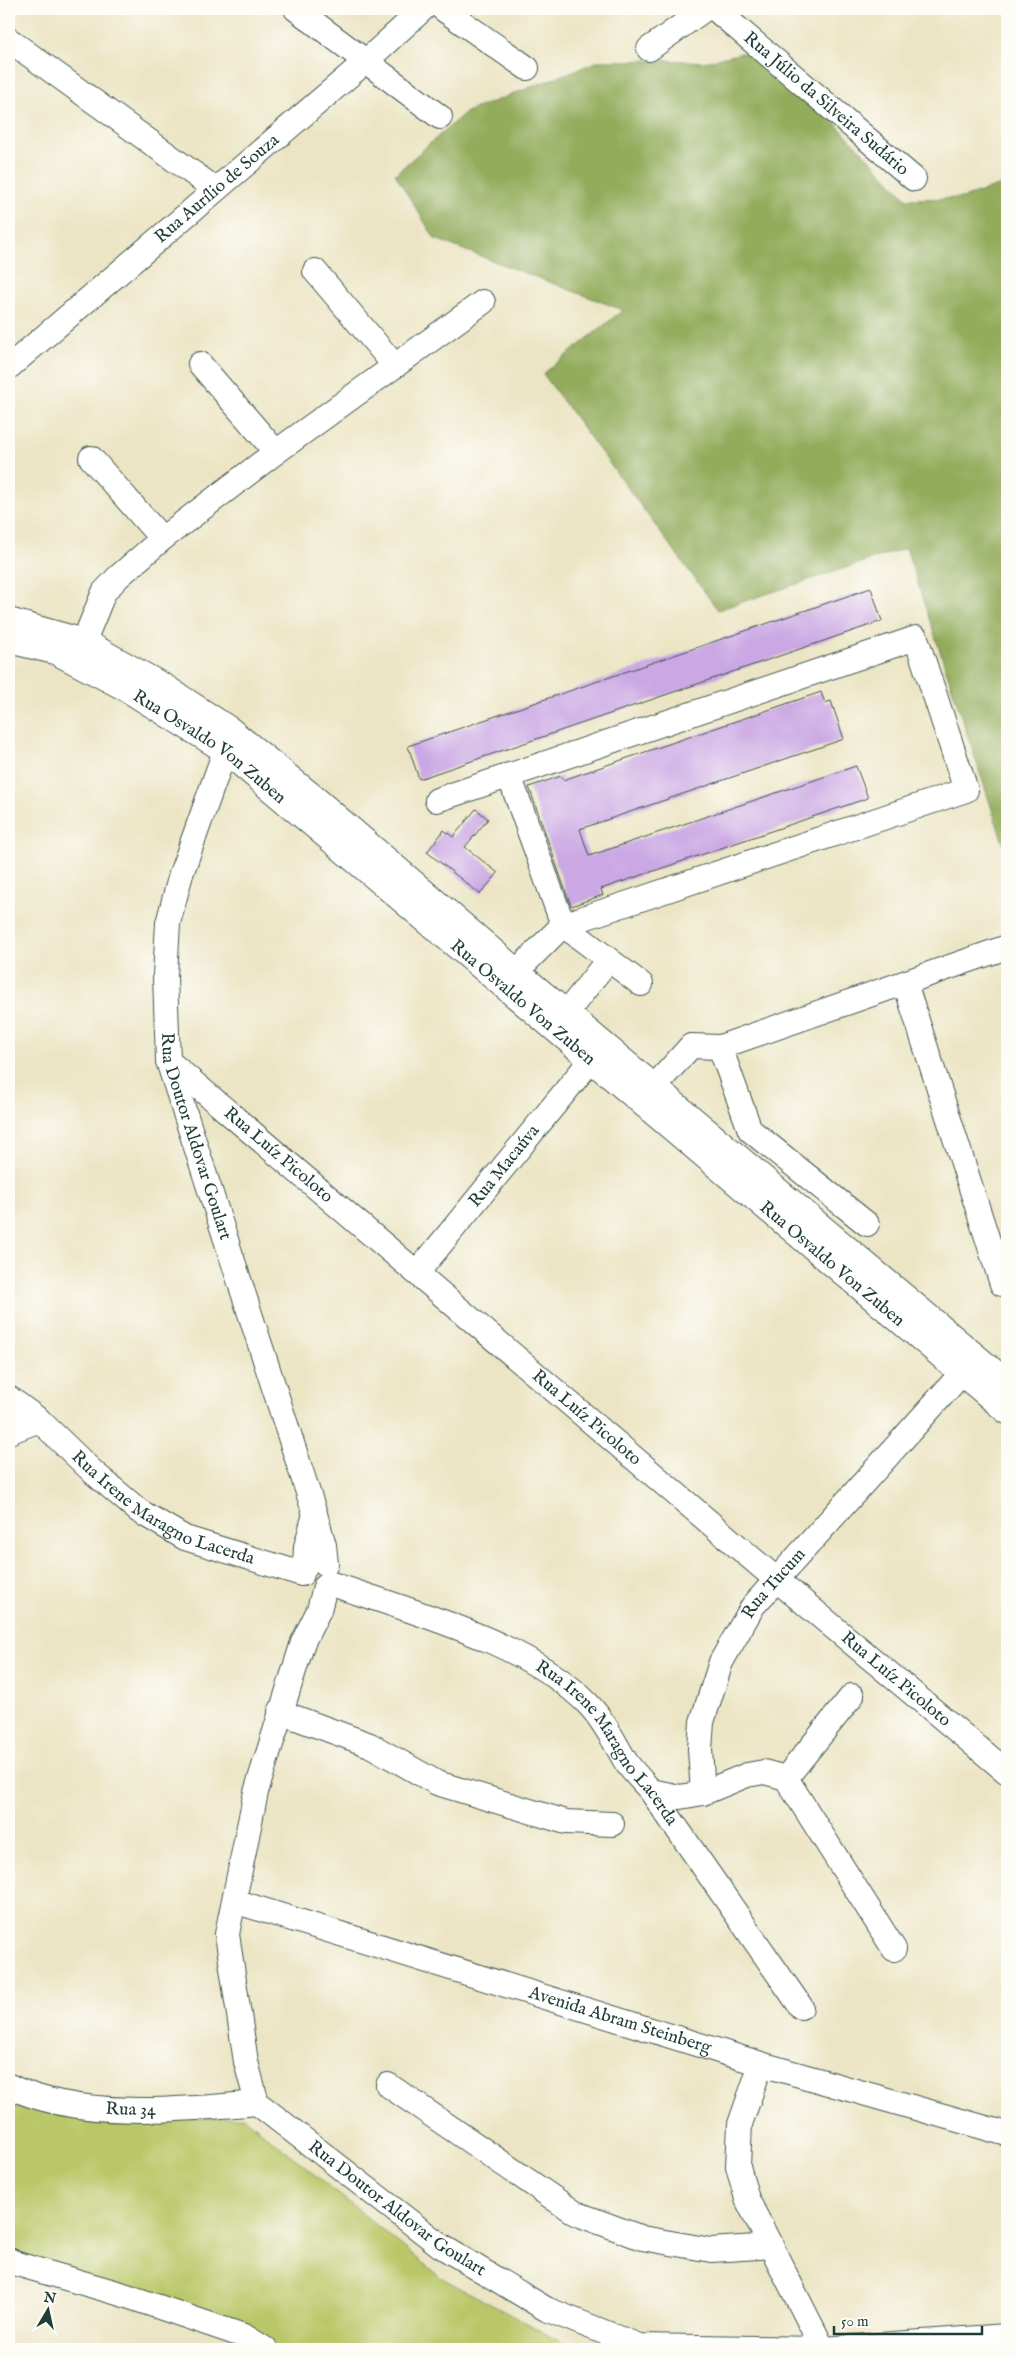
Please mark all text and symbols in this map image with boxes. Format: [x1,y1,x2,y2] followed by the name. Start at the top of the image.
[738,27,914,181] street label: Rua Júlio da Silveira Sudário
[150,129,284,249] street label: Rua Aurílio de Souza
[128,685,291,809] street label: Rua Osvaldo Von Zuben
[445,935,600,1071] street label: Rua Osvaldo Von Zuben
[156,1032,237,1243] street label: Rua Doutor Aldovar Goulart
[219,1102,338,1208] street label: Rua Luíz Picoloto
[464,1120,545,1212] street label: Rua Macaúva
[755,1196,910,1332] street label: Rua Osvaldo Von Zuben
[527,1365,646,1471] street label: Rua Luíz Picoloto
[66,1446,257,1570] street label: Rua Irene Maragno Lacerda
[737,1543,811,1623] street label: Rua Tucum
[836,1627,956,1732] street label: Rua Luíz Picoloto
[531,1655,683,1830] street label: Rua Irene Maragno Lacerda
[525,1981,714,2059] street label: Avenida Abram Steinberg
[105,2097,156,2121] street label: Rua 34
[303,2135,490,2282] street label: Rua Doutor Aldovar Goulart
[22,2286,72,2336] north arrow
[41,2288,57,2308] text: N
[834,2303,981,2335] scale bar
[841,2312,869,2331] text: 50 m

